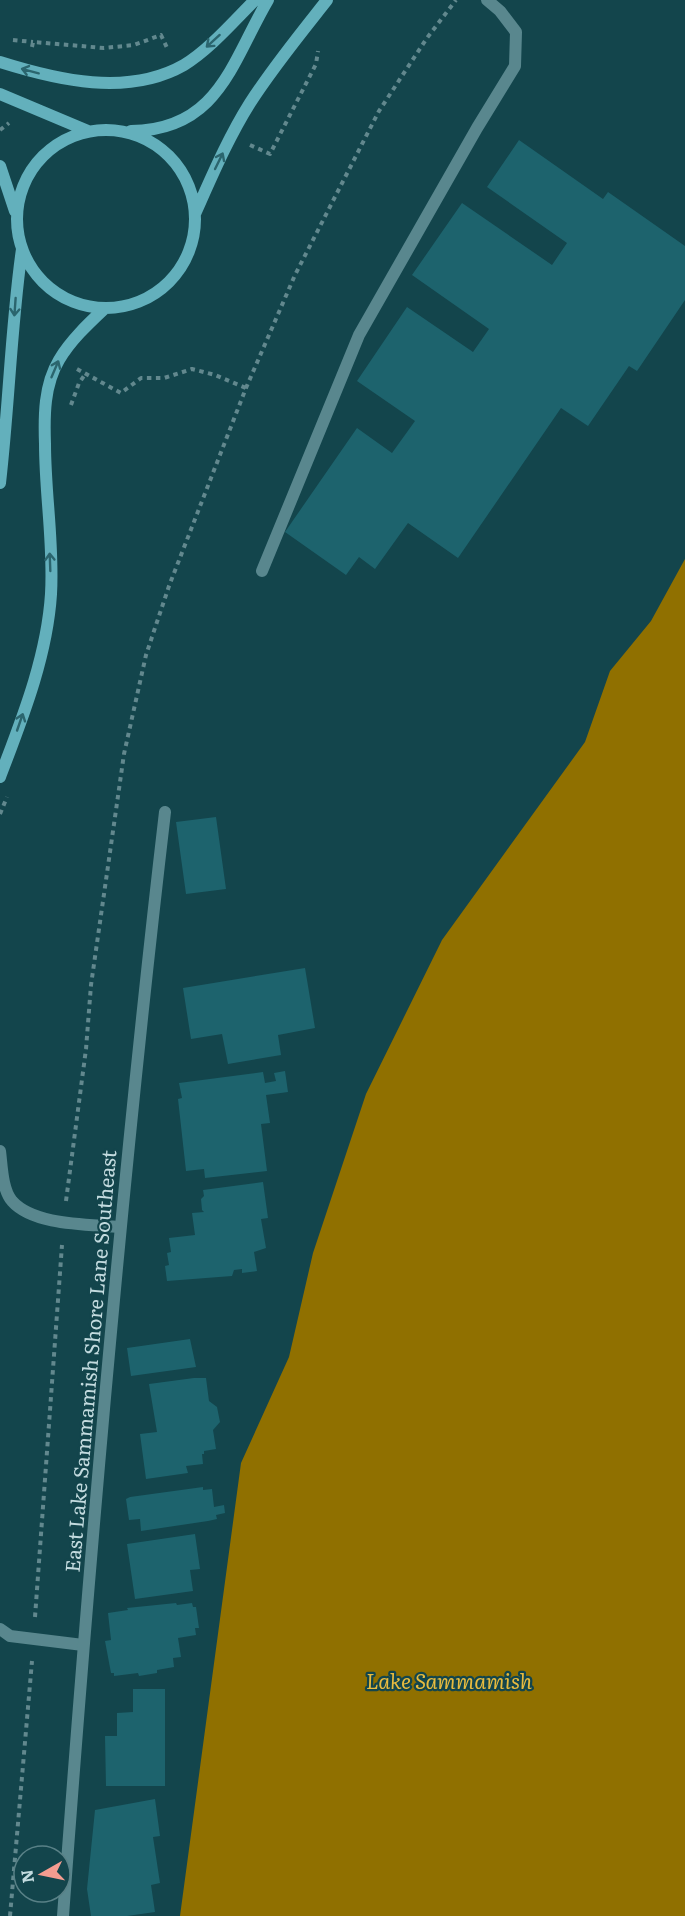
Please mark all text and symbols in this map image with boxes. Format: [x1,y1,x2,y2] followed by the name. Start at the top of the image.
[206,34,221,48] one-way arrow
[21,65,40,77] one-way arrow
[213,152,225,170] one-way arrow
[9,296,20,316] one-way arrow
[50,360,61,378] one-way arrow
[45,552,56,572] one-way arrow
[15,713,26,732] one-way arrow
[56,1149,122,1573] street label: East Lake Sammamish Shore Lane Southeast
[366,1664,533,1695] water label: Lake Sammamish
[12,1844,72,1904] north arrow
[13,1868,39,1885] text: N

